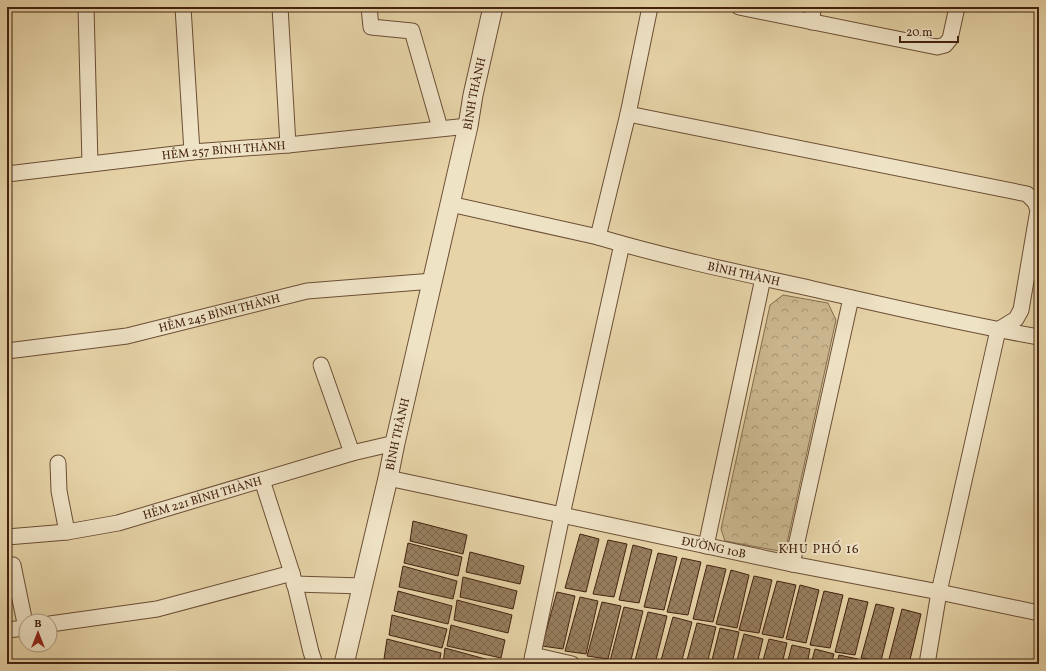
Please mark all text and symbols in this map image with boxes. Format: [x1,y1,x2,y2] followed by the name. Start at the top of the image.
[900,18,958,44] scale bar
[906,25,933,41] text: 20 m
[460,56,490,132] street label: BÌNH THÀNH
[161,138,286,165] street label: HẺM 257 BÌNH THÀNH
[706,259,781,290] street label: BÌNH THÀNH
[157,291,282,337] street label: HẺM 245 BÌNH THÀNH
[383,396,414,472] street label: BÌNH THÀNH
[141,473,264,524] street label: HẺM 221 BÌNH THÀNH
[680,534,747,563] street label: ĐƯỜNG 10B
[778,540,860,559] district label: KHU PHỐ 16
[18,613,58,653] north arrow
[34,617,42,632] text: B

